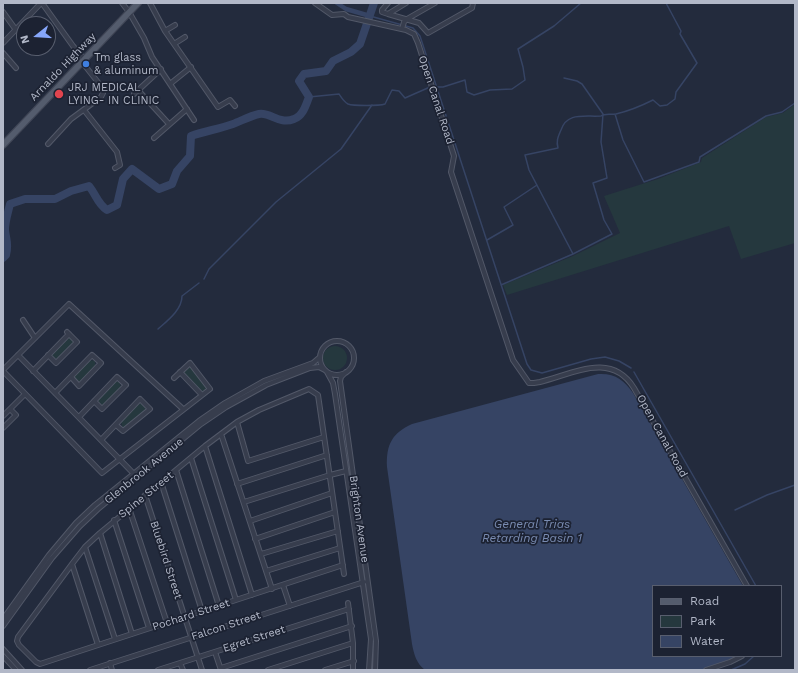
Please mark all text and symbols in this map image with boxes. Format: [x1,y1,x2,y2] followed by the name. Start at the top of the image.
[16,16,56,56] north arrow
[27,30,99,104] street label: Arnaldo Highway
[18,34,32,45] text: N
[94,51,158,77] place label: Tm glass & aluminum
[415,54,457,146] street label: Open Canal Road
[81,59,91,69] marker: Tm glass & aluminum
[68,81,159,107] place label: JRJ MEDICAL LYING- IN CLINIC
[53,88,65,100] marker: JRJ MEDICAL LYING- IN CLINIC
[634,392,690,480] street label: Open Canal Road
[102,435,186,507] street label: Glenbrook Avenue
[116,469,176,521] street label: Spine Street
[346,475,372,563] street label: Brighton Avenue
[482,517,582,545] water label: General Trias Retarding Basin 1
[147,519,185,601] street label: Bluebird Street
[652,585,782,657] legend
[690,594,719,608] text: Road
[151,596,231,634] street label: Pochard Street
[190,609,262,643] street label: Falcon Street
[690,614,716,628] text: Park
[221,623,287,655] street label: Egret Street
[690,634,724,648] text: Water

